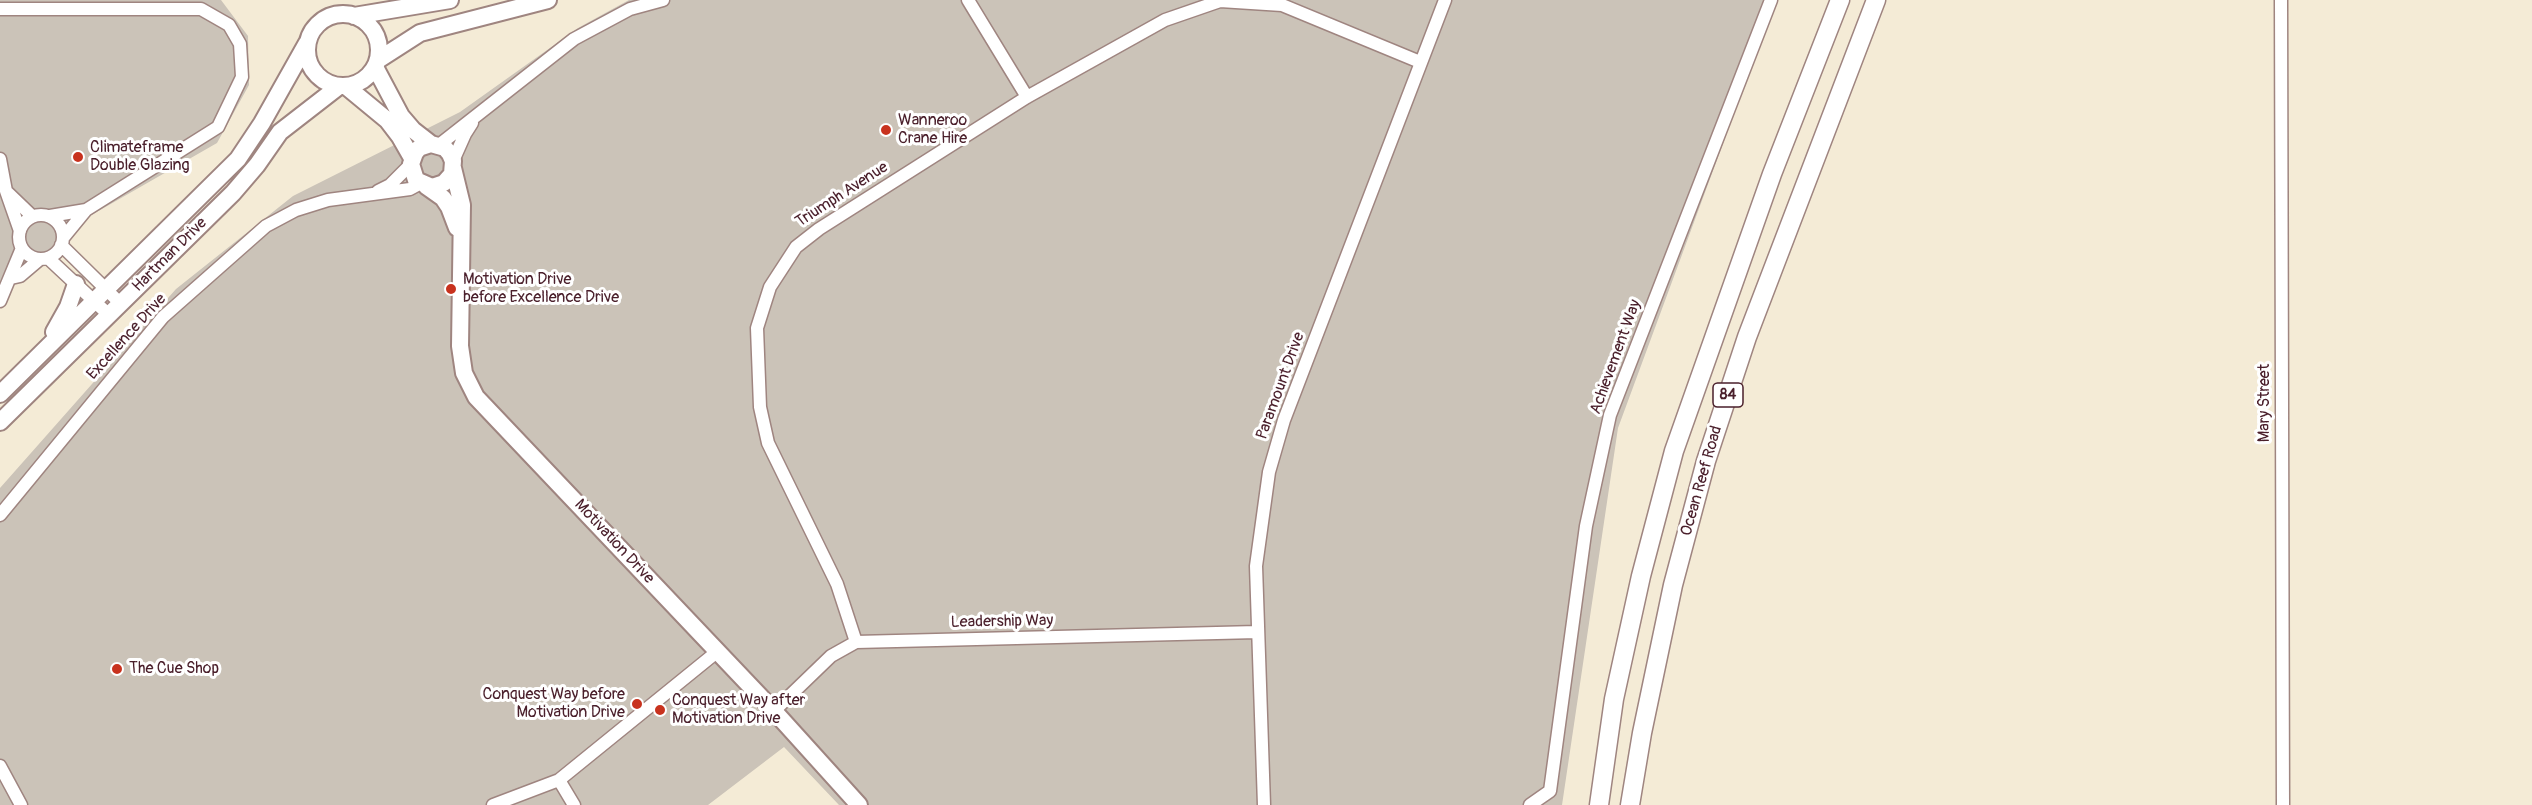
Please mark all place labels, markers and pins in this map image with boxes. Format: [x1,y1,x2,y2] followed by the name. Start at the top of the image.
[898,111,967,149] place label: Wanneroo Crane Hire
[879,123,893,137] marker: Wanneroo Crane Hire
[90,138,190,176] place label: Climateframe Double Glazing
[71,150,85,164] marker: Climateframe Double Glazing
[463,270,619,308] place label: Motivation Drive before Excellence Drive
[444,282,458,296] marker: Motivation Drive before Excellence Drive
[129,659,219,679] place label: The Cue Shop
[110,662,124,676] marker: The Cue Shop
[483,685,625,723] place label: Conquest Way before Motivation Drive
[672,691,805,729] place label: Conquest Way after Motivation Drive
[630,697,644,711] marker: Conquest Way before Motivation Drive
[653,703,667,717] marker: Conquest Way after Motivation Drive

